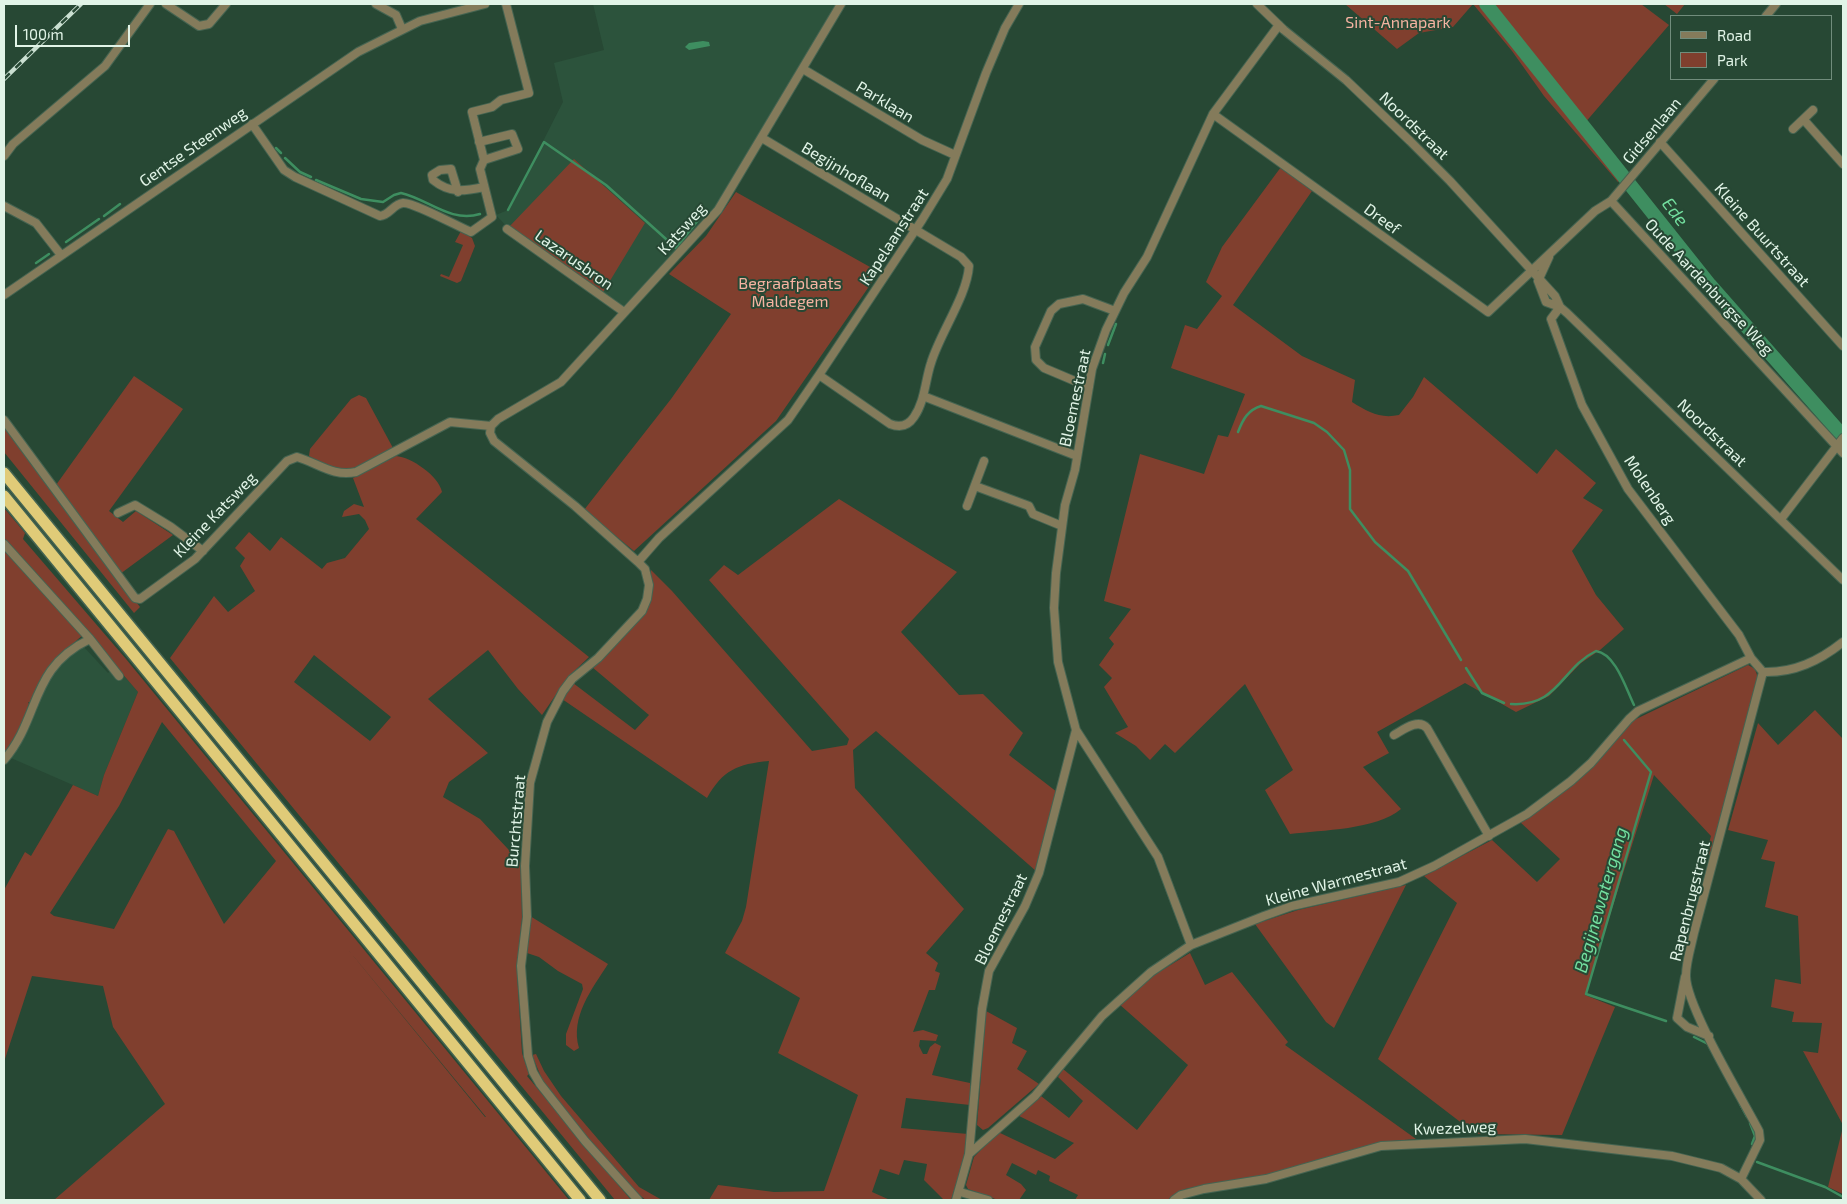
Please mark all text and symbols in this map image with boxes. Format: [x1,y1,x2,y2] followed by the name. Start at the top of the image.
[1345,13,1451,33] park label: Sint-Annapark
[18,15,132,47] scale bar
[1670,15,1832,80] legend
[23,25,64,43] text: 100 m
[1717,26,1752,44] text: Road
[1717,51,1748,69] text: Park
[852,77,918,127] street label: Parklaan
[1375,88,1453,164] street label: Noordstraat
[1619,94,1685,168] street label: Gidsenlaan
[136,103,250,191] street label: Gentse Steenweg
[798,138,894,206] street label: Begijnhoflaan
[1710,179,1814,291] street label: Kleine Buurtstraat
[855,185,933,289] street label: Kapelaanstraat
[1657,194,1693,230] water label: Ede
[654,199,710,259] street label: Katsweg
[1360,199,1404,239] street label: Dreef
[1641,215,1777,359] street label: Oude Aardenburgse Weg
[531,226,617,294] street label: Lazarusbron
[738,274,842,312] park label: Begraafplaats Maldegem
[1055,347,1095,449] street label: Bloemestraat
[1673,395,1751,471] street label: Noordstraat
[1620,452,1680,528] street label: Molenberg
[169,468,261,562] street label: Kleine Katsweg
[502,774,530,868] street label: Burchtstraat
[1570,825,1632,975] water label: Begijnewatergang
[1666,839,1714,963] street label: Rapenbrugstraat
[1263,854,1409,910] street label: Kleine Warmestraat
[971,870,1031,968] street label: Bloemestraat
[1413,1117,1497,1139] street label: Kwezelweg

